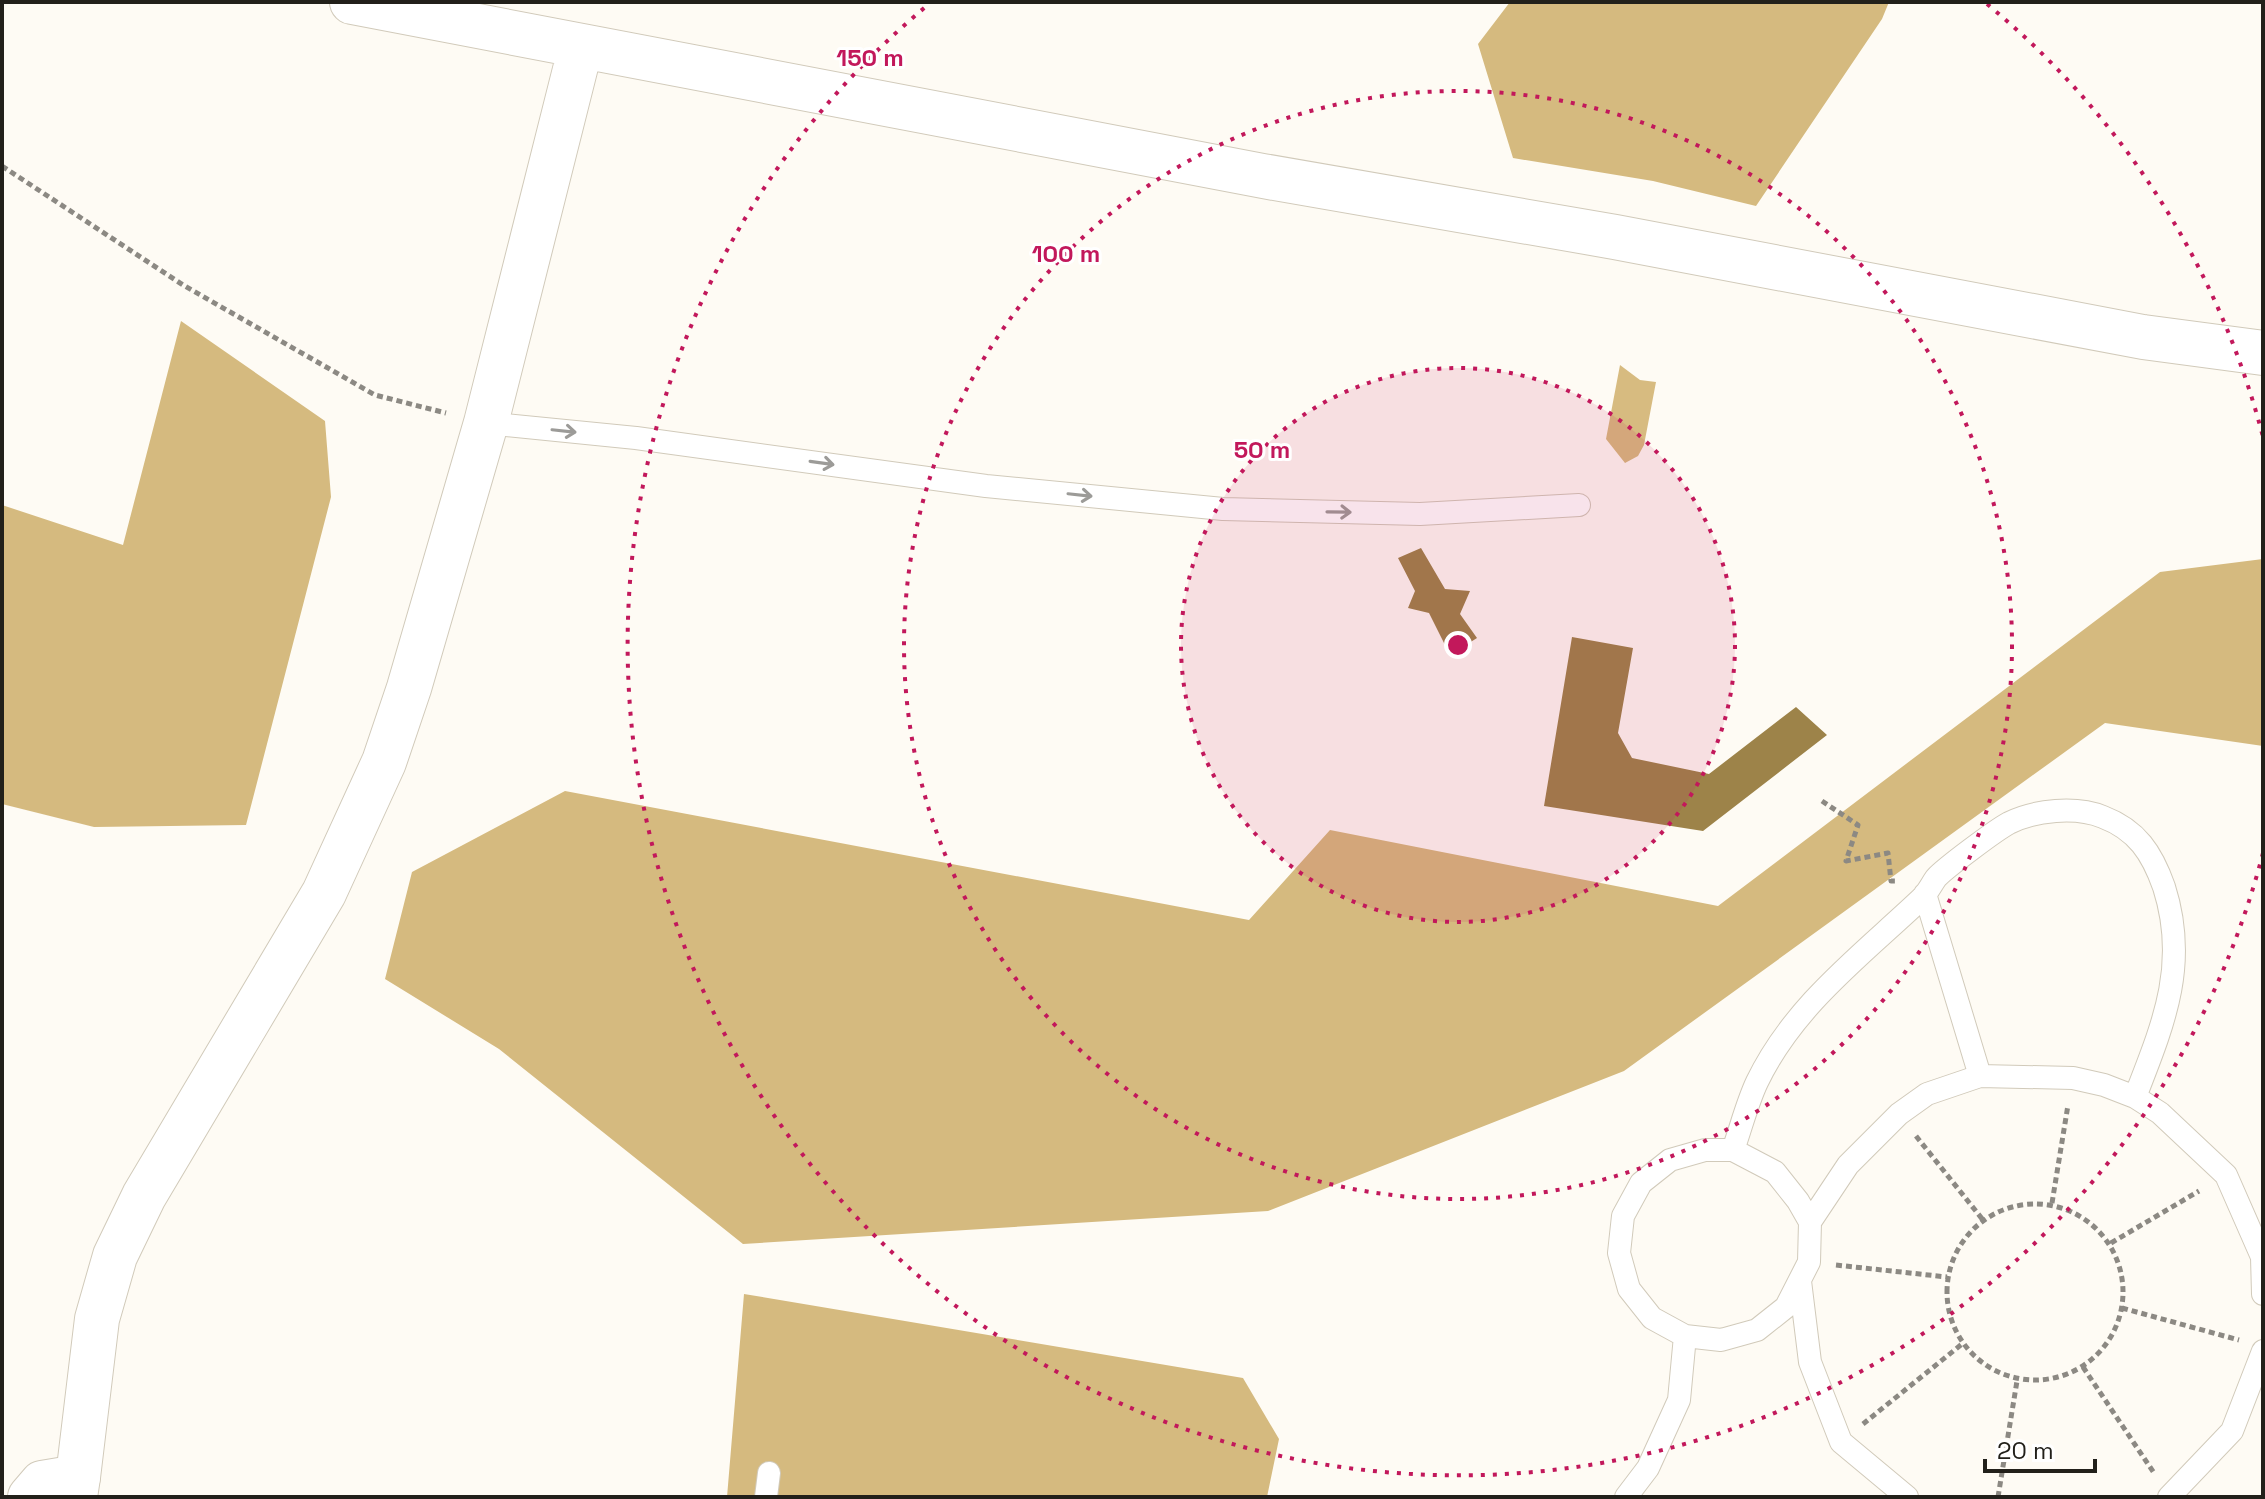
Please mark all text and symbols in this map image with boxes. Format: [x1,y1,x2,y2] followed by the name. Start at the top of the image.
[836,42,904,73] text: 150 m
[1032,238,1100,269] text: 100 m
[550,424,577,439] one-way arrow
[1234,434,1290,465] text: 50 m
[808,456,834,471] one-way arrow
[1066,487,1092,502] one-way arrow
[1325,504,1352,519] one-way arrow
[1444,631,1472,659] centre of rings
[1985,1423,2095,1473] scale bar
[1997,1435,2054,1466] text: 20 m

